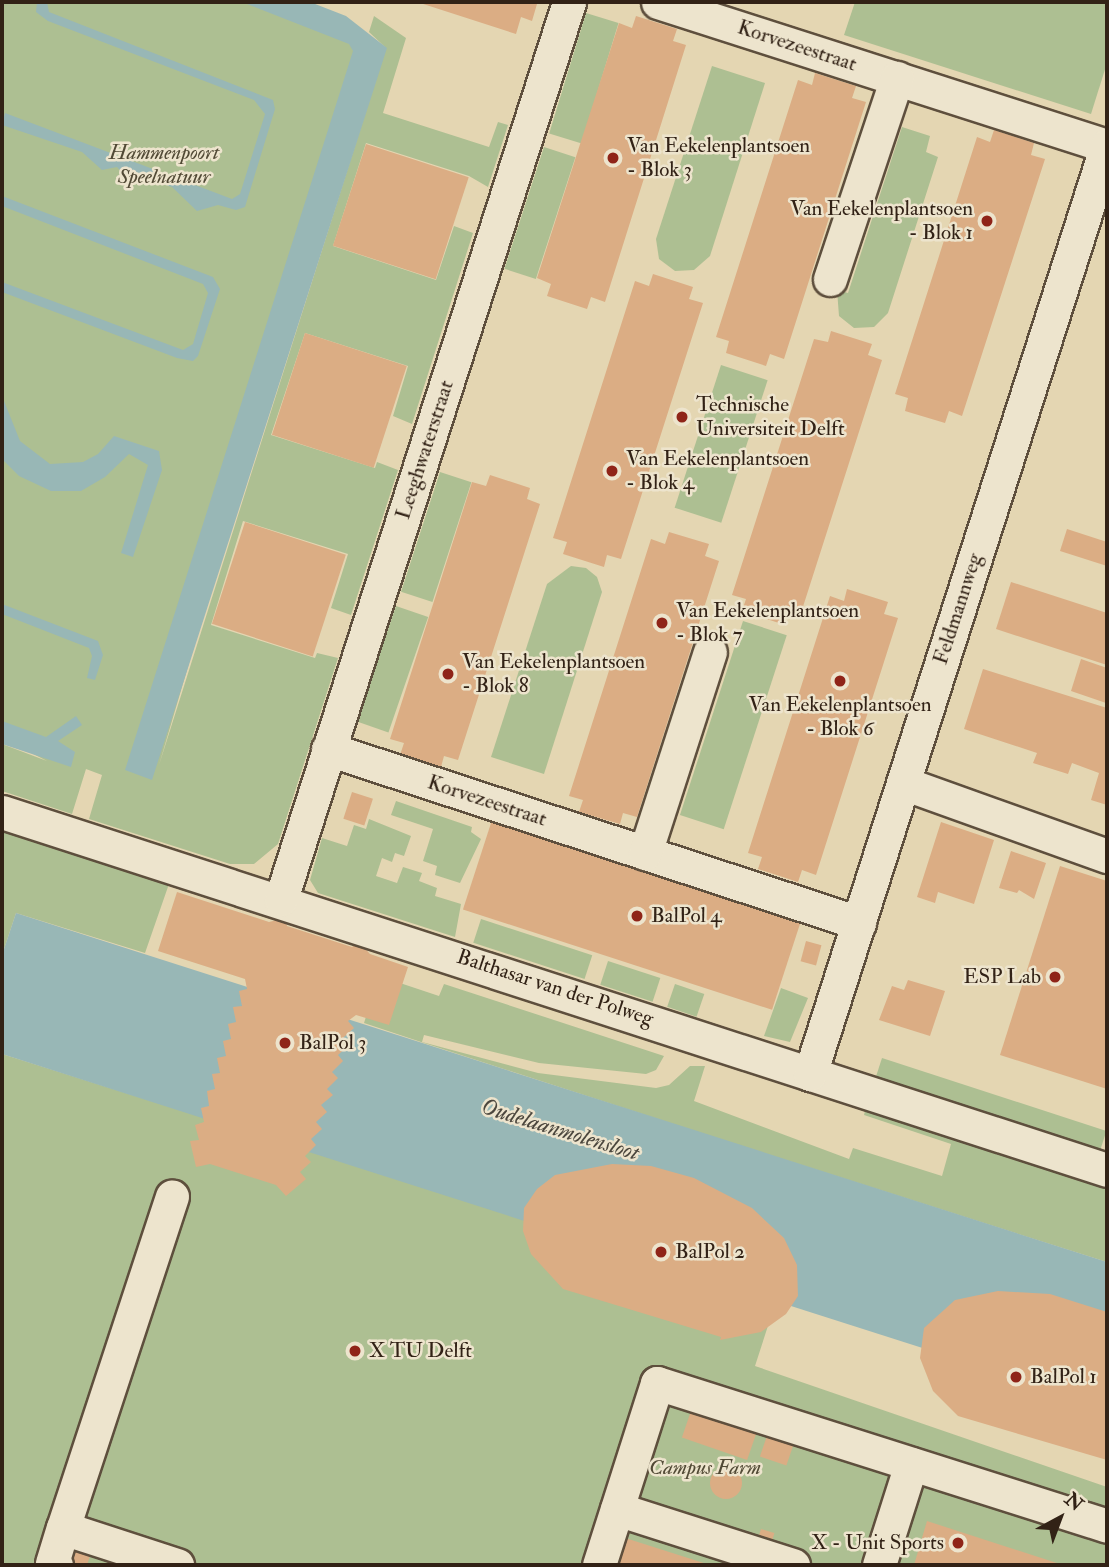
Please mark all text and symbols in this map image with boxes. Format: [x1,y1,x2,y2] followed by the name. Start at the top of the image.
[734,15,860,77] street label: Korvezeestraat
[627,133,810,183] place label: Van Eekelenplantsoen - Blok 3
[109,140,219,190] park label: Hammenpoort Speelnatuur
[605,150,621,166] marker: Van Eekelenplantsoen - Blok 3
[790,196,973,246] place label: Van Eekelenplantsoen - Blok 1
[979,213,995,229] marker: Van Eekelenplantsoen - Blok 1
[391,377,459,523] street label: Leeghwaterstraat
[696,392,845,442] place label: Technische Universiteit Delft
[674,409,690,425] marker: Technische Universiteit Delft
[626,446,809,496] place label: Van Eekelenplantsoen - Blok 4
[604,463,620,479] marker: Van Eekelenplantsoen - Blok 4
[928,550,988,668] street label: Feldmannweg
[676,598,859,648] place label: Van Eekelenplantsoen - Blok 7
[654,615,670,631] marker: Van Eekelenplantsoen - Blok 7
[462,649,645,699] place label: Van Eekelenplantsoen - Blok 8
[440,666,456,682] marker: Van Eekelenplantsoen - Blok 8
[832,673,848,689] marker: Van Eekelenplantsoen - Blok 6
[748,692,932,742] place label: Van Eekelenplantsoen - Blok 6
[424,770,550,832] street label: Korvezeestraat
[651,903,722,929] place label: BalPol 4
[629,908,645,924] marker: BalPol 4
[454,944,656,1032] street label: Balthasar van der Polweg
[963,964,1041,990] place label: ESP Lab
[1047,969,1063,985] marker: ESP Lab
[299,1030,366,1056] place label: BalPol 3
[277,1035,293,1051] marker: BalPol 3
[478,1093,642,1167] water label: Oudelaanmolensloot
[675,1239,745,1265] place label: BalPol 2
[653,1244,669,1260] marker: BalPol 2
[369,1338,472,1364] place label: X TU Delft
[347,1343,363,1359] marker: X TU Delft
[1030,1364,1097,1390] place label: BalPol 1
[1008,1369,1024,1385] marker: BalPol 1
[649,1455,761,1481] park label: Campus Farm
[1025,1483,1095,1553] north arrow
[1059,1488,1088,1517] text: N
[811,1530,944,1556] place label: X - Unit Sports
[950,1535,966,1551] marker: X - Unit Sports

